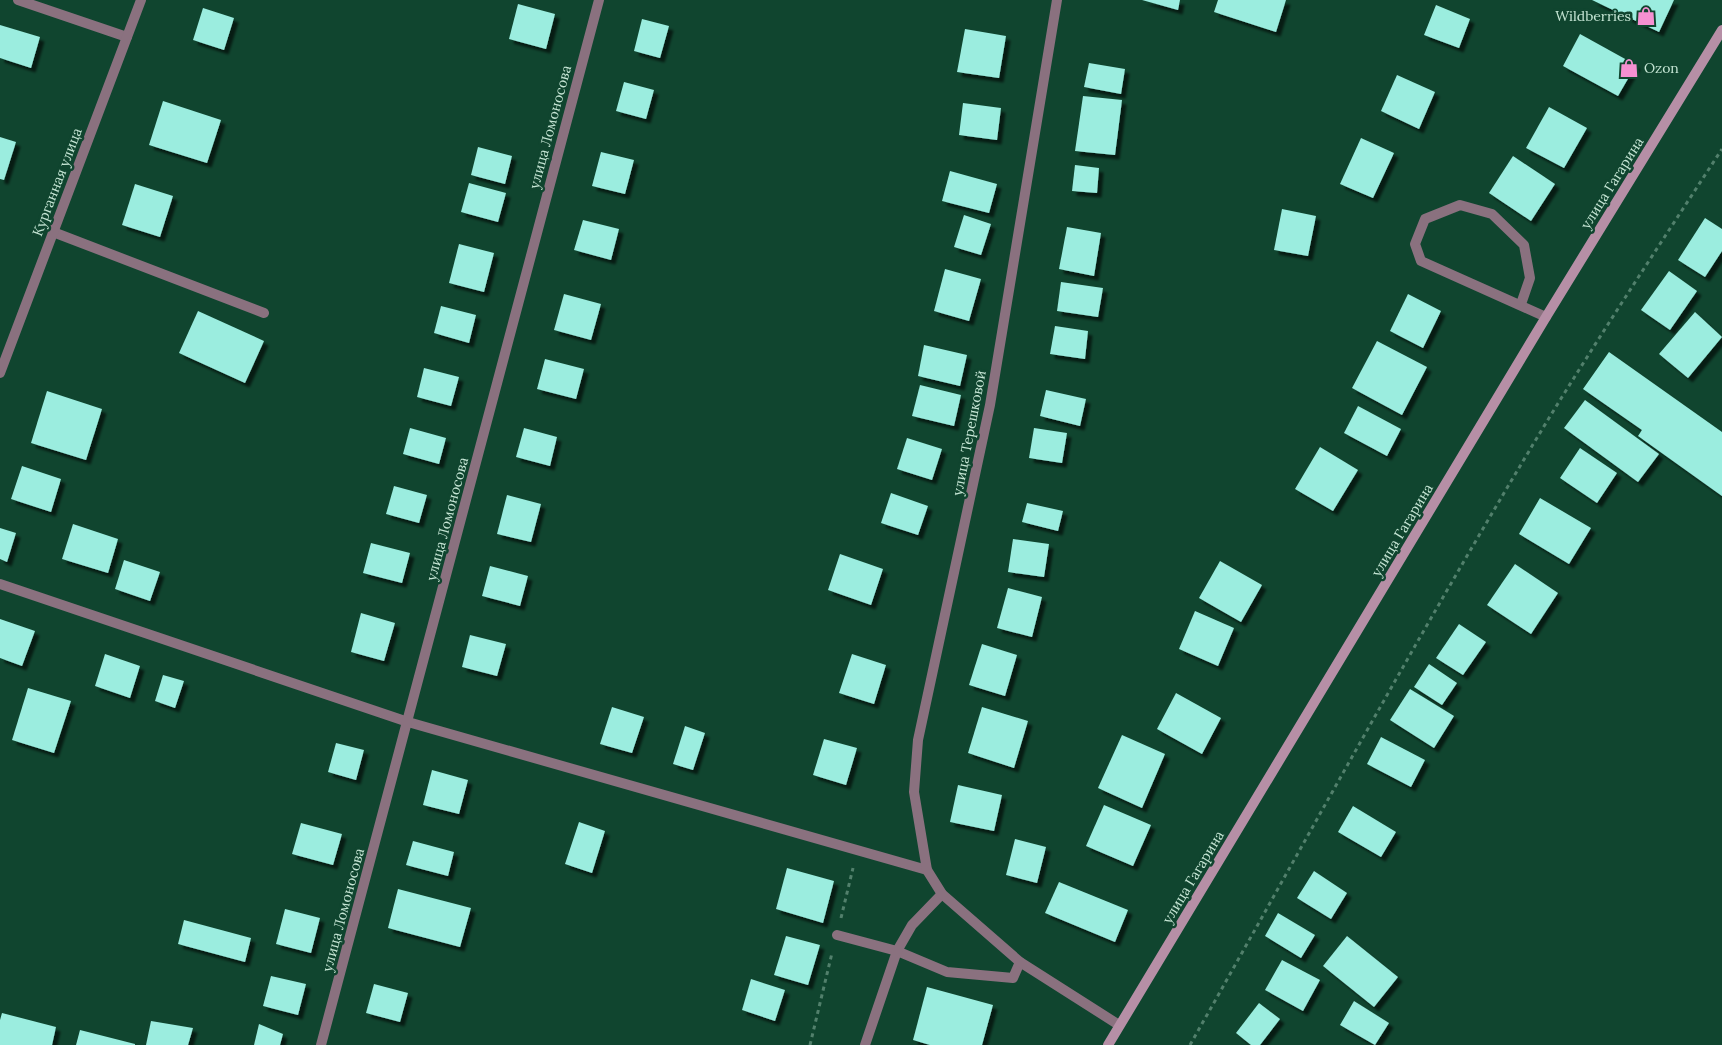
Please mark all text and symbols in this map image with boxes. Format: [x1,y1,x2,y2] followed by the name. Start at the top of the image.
[1635,5,1657,27] shop icon: Wildberries
[1555,7,1631,25] place label: Wildberries
[1618,57,1640,79] shop icon: Ozon
[1644,59,1679,77] place label: Ozon
[525,63,575,191] street label: улица Ломоносова
[28,125,86,239] street label: Курганная улица
[1576,134,1648,232] street label: улица Гагарина
[948,369,990,497] street label: улица Терешковой
[422,455,472,583] street label: улица Ломоносова
[1367,480,1437,580] street label: улица Гагарина
[1158,827,1228,927] street label: улица Гагарина
[318,846,368,974] street label: улица Ломоносова

